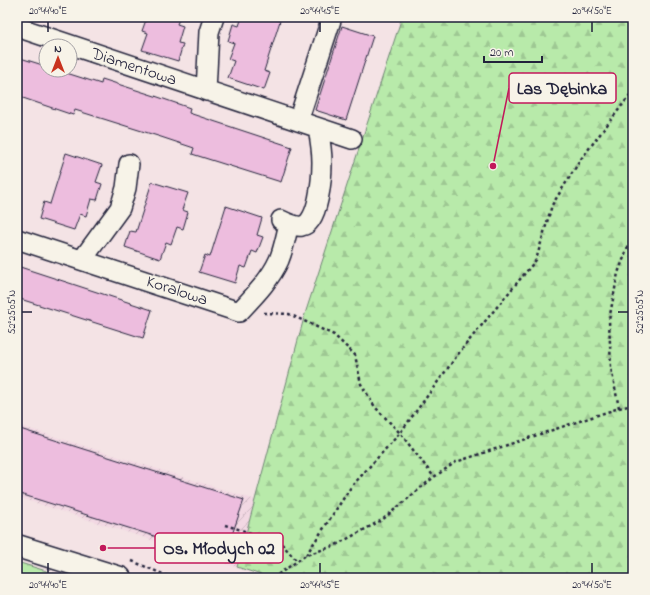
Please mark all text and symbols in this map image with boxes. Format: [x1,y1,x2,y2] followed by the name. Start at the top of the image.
[29,4,67,19] text: 20°44'40"E
[300,4,340,19] text: 20°44'45"E
[572,4,612,19] text: 20°44'50"E
[38,38,78,78] north arrow
[484,38,542,64] scale bar
[54,41,62,57] text: N
[87,41,180,93] street label: Diamentowa
[490,44,513,62] text: 20 m
[509,73,616,103] callout: Las Dębinka
[517,77,608,103] text: Las Dębinka
[143,269,211,313] street label: Koralowa
[5,290,20,334] text: 52°25'05"N
[633,290,648,334] text: 52°25'05"N
[155,533,283,563] callout: Os. Młodych 02
[163,537,275,564] text: Os. Młodych 02
[29,578,67,593] text: 20°44'40"E
[300,578,340,593] text: 20°44'45"E
[572,578,612,593] text: 20°44'50"E

